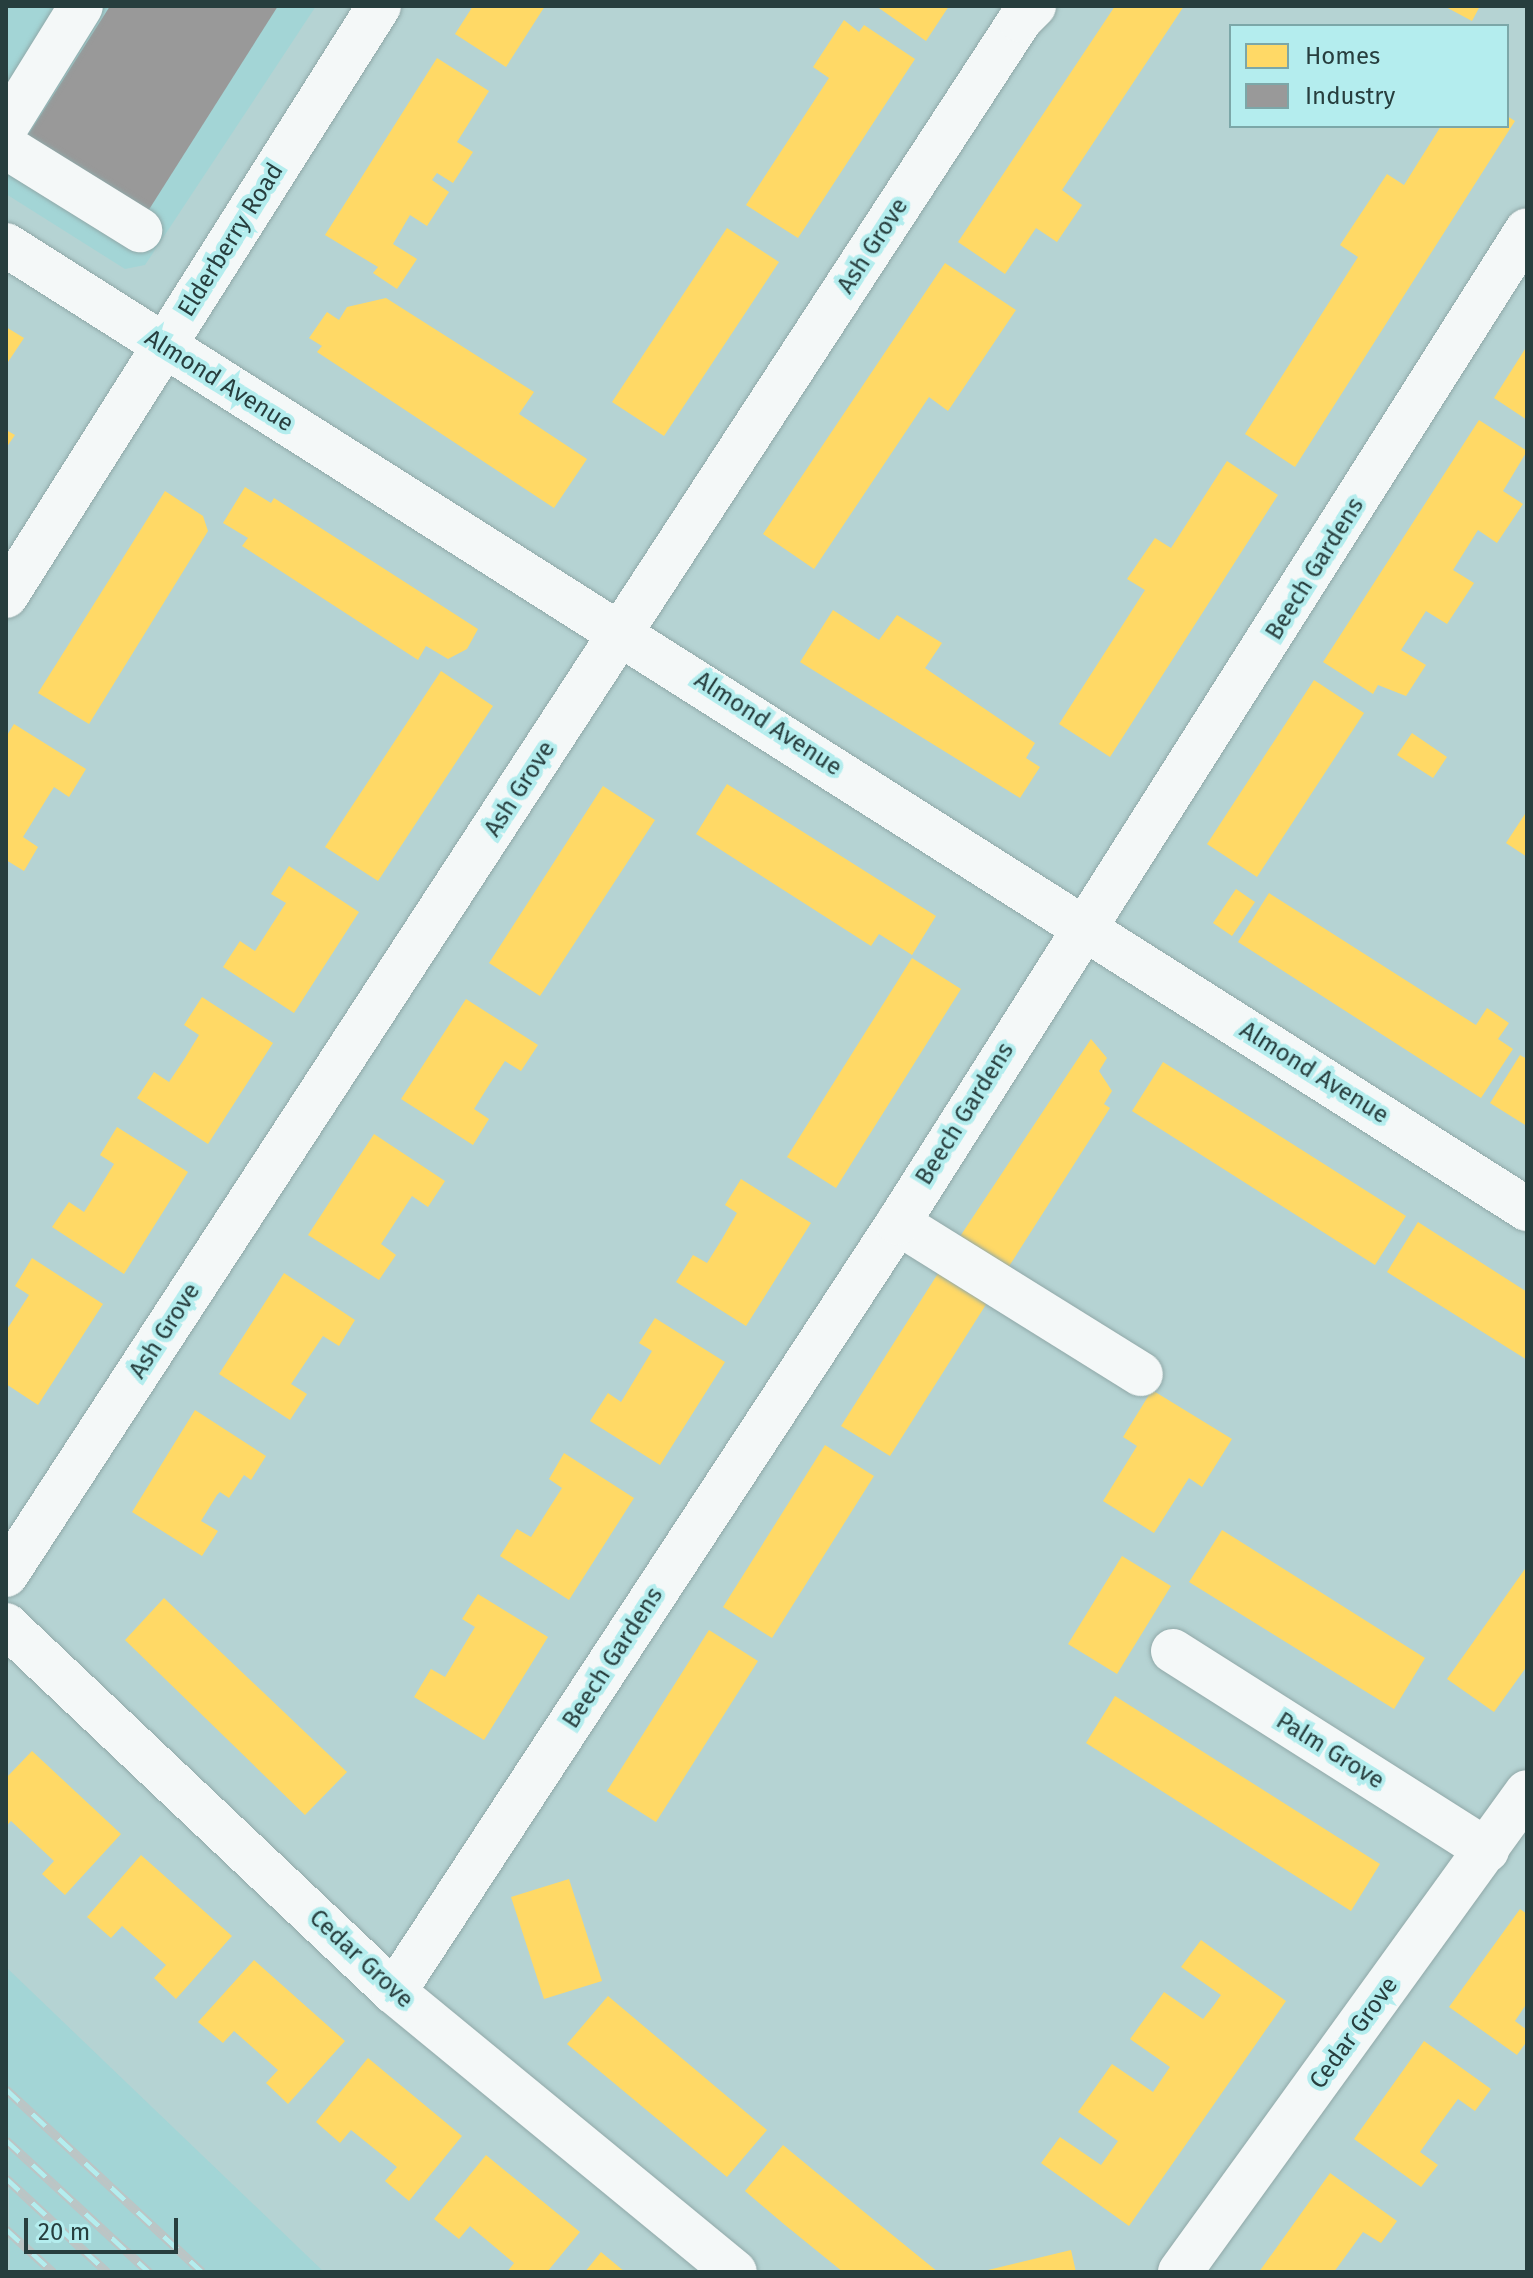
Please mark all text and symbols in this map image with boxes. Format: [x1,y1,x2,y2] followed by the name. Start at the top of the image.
[1229,24,1509,128] legend
[1305,42,1380,70] text: Homes
[1305,82,1395,110] text: Industry
[172,158,290,322] street label: Elderberry Road
[832,193,914,299] street label: Ash Grove
[139,324,299,438] street label: Almond Avenue
[1260,493,1370,645] street label: Beech Gardens
[689,666,847,782] street label: Almond Avenue
[479,736,561,842] street label: Ash Grove
[1234,1016,1394,1130] street label: Almond Avenue
[910,1038,1020,1190] street label: Beech Gardens
[124,1278,206,1384] street label: Ash Grove
[557,1582,669,1734] street label: Beech Gardens
[1271,1707,1389,1795] street label: Palm Grove
[303,1904,419,2014] street label: Cedar Grove
[1304,1971,1404,2095] street label: Cedar Grove
[28,2202,182,2252] scale bar
[38,2218,90,2246] text: 20 m

